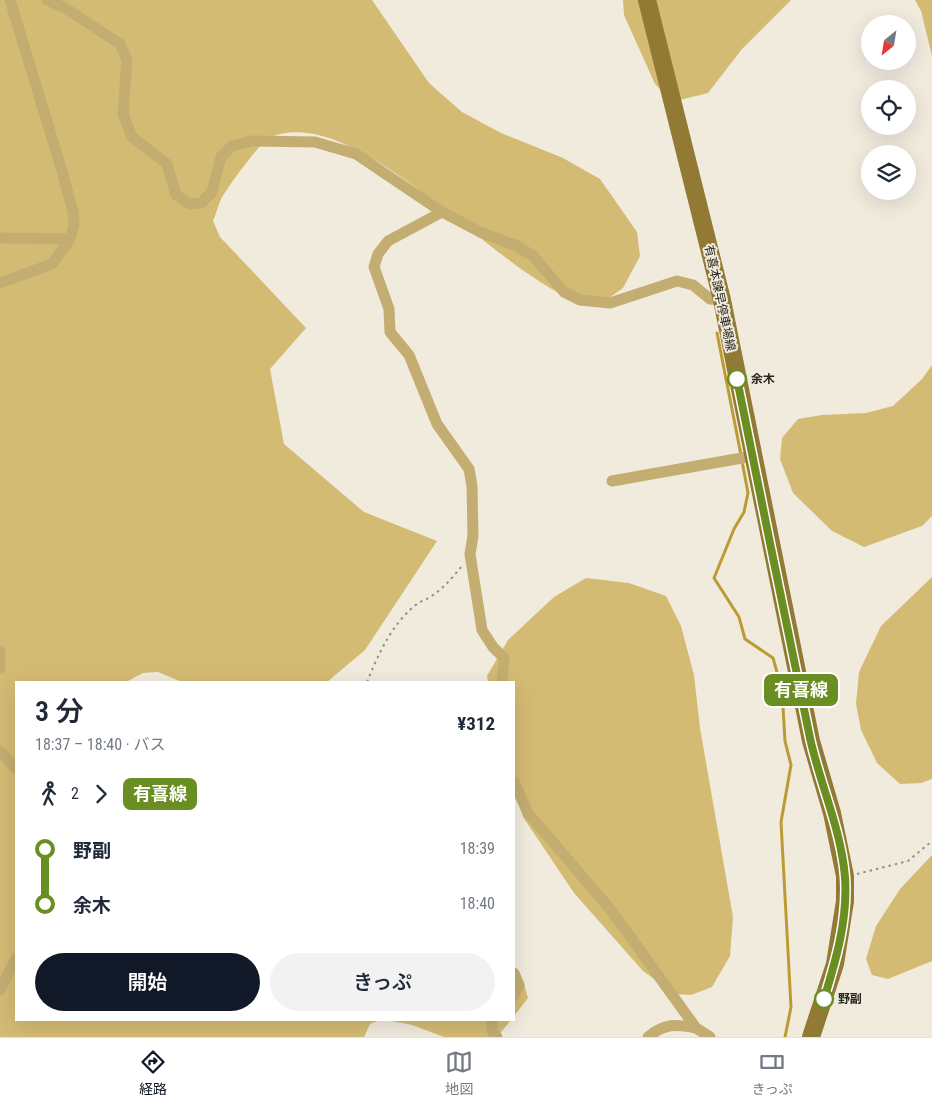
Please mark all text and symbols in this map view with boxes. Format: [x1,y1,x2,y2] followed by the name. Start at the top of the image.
[861,15,916,70] north arrow
[861,15,916,200] map controls
[861,80,916,135] button: locate
[861,145,916,200] button: layers
[702,244,738,352] street label: 有喜本諫早停車場線
[727,369,747,389] marker: 余木
[751,372,775,386] place label: 余木
[772,674,830,706] line badge: 有喜線
[774,679,828,700] text: 有喜線
[35,695,84,728] text: 3 分
[457,712,495,735] text: ¥312
[35,735,165,754] text: 18:37 – 18:40 · バス
[35,780,63,808] icon: walk
[87,780,115,808] icon: forward
[133,783,187,804] text: 有喜線
[71,784,79,803] text: 2
[73,839,111,862] text: 野副
[460,839,495,858] text: 18:39
[73,894,111,917] text: 余木
[460,894,495,913] text: 18:40
[35,953,260,1011] button: 開始
[270,953,495,1011] button: きっぷ
[814,989,834,1009] marker: 野副
[838,992,862,1006] place label: 野副
[139,1048,167,1098] tab: 経路
[445,1048,473,1098] tab: 地図
[751,1048,793,1098] tab: きっぷ

